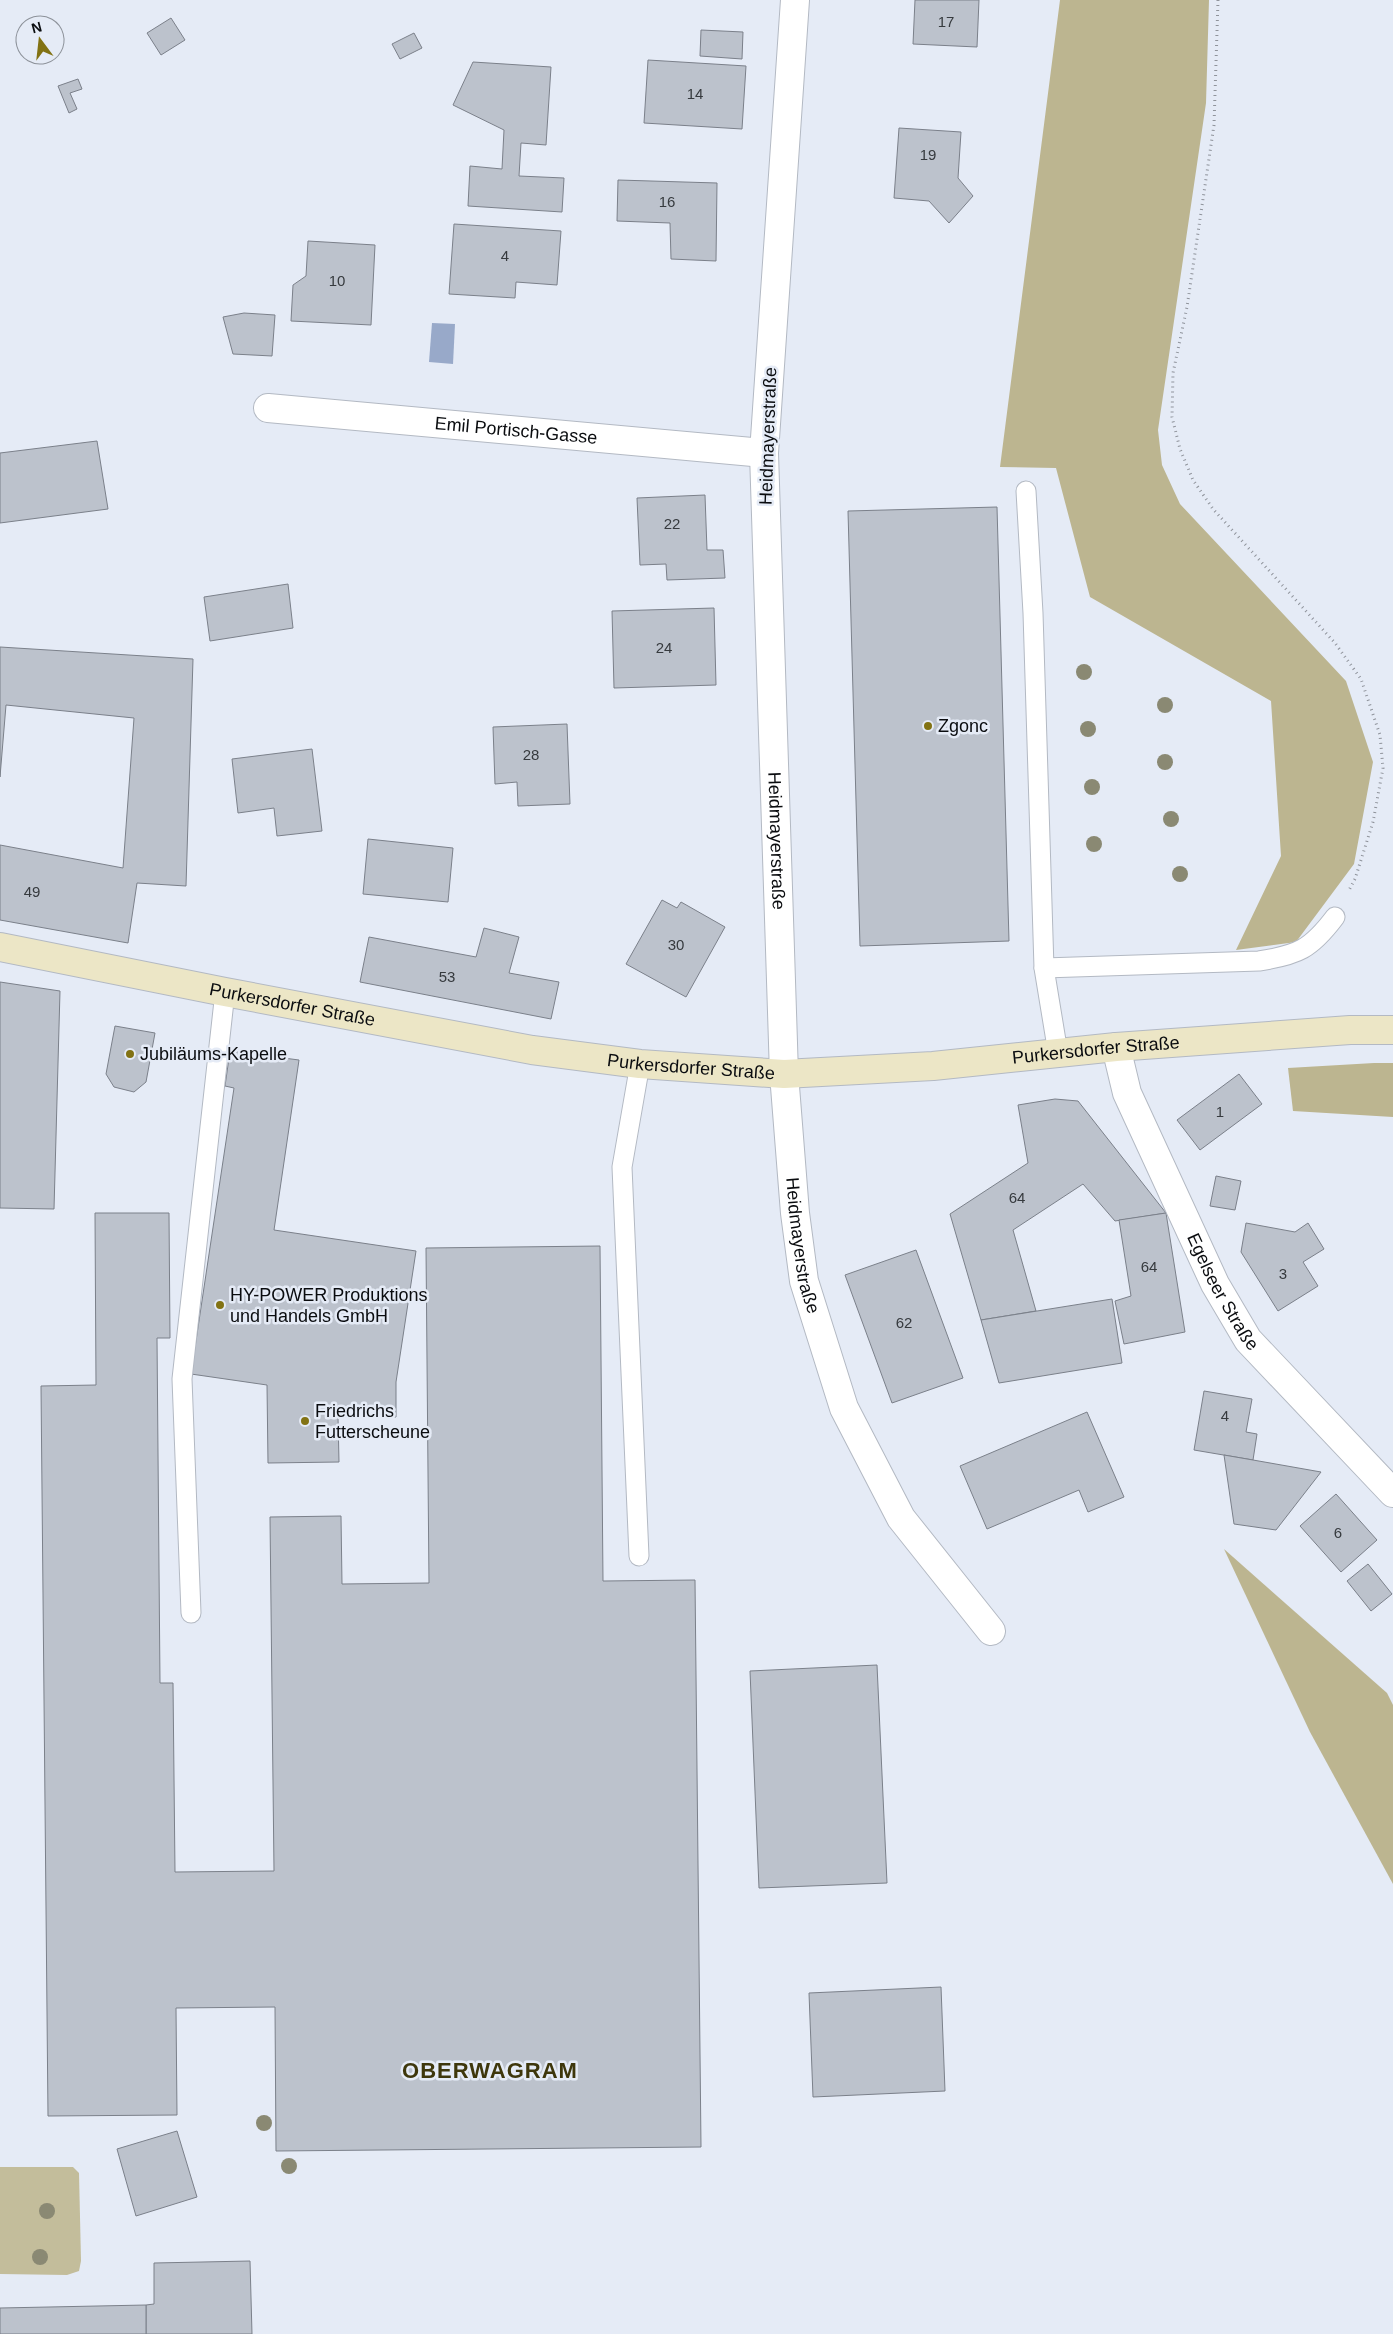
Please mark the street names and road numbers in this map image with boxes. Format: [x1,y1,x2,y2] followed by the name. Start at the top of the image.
[756,367,780,505] street label: Heidmayerstraße
[434,413,598,448] street label: Emil Portisch-Gasse
[764,771,789,910] street label: Heidmayerstraße
[208,979,377,1030] street label: Purkersdorfer Straße
[1011,1032,1180,1068] street label: Purkersdorfer Straße
[606,1050,776,1083] street label: Purkersdorfer Straße
[782,1176,824,1316] street label: Heidmayerstraße
[1183,1230,1262,1354] street label: Egelseer Straße

